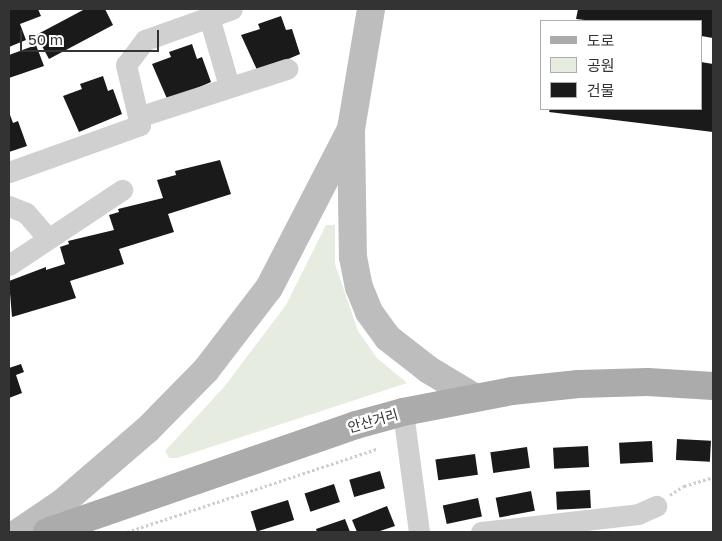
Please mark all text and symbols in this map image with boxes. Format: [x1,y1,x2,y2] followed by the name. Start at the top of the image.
[22,20,161,52] scale bar
[540,20,702,110] legend
[28,30,63,48] text: 50 m
[587,31,615,49] text: 도로
[587,56,615,74] text: 공원
[587,81,615,99] text: 건물
[346,406,400,436] street label: 안산거리

